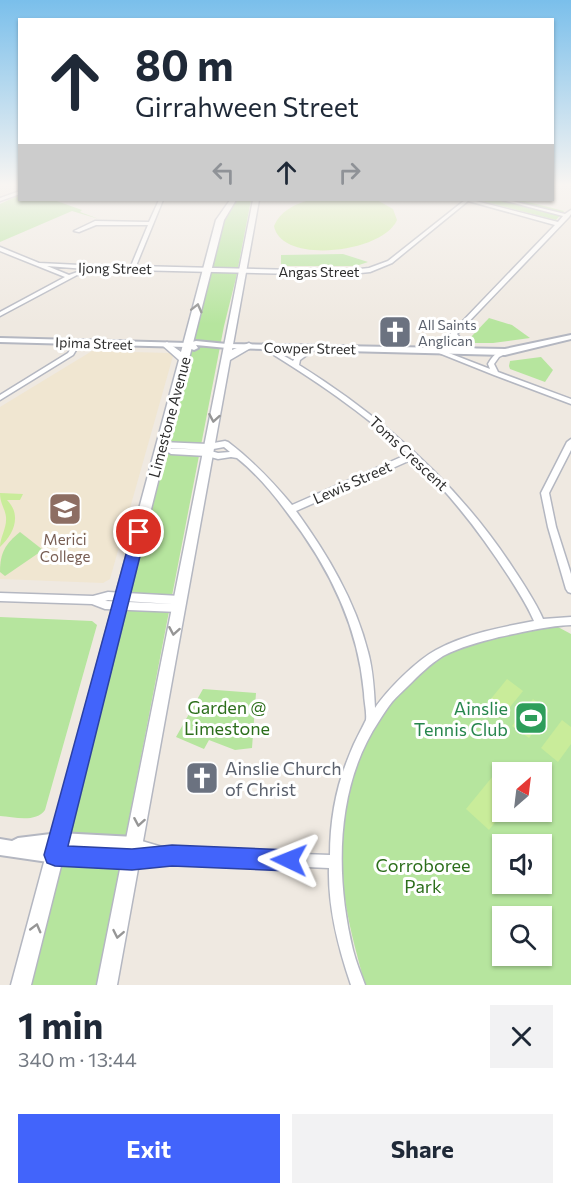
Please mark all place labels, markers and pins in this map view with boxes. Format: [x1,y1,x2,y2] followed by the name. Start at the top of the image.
[377,314,413,350] church icon: All Saints Anglican
[418,316,477,349] place label: All Saints Anglican
[47,491,83,527] school or university icon: Merici College
[113,506,164,557] pin
[40,530,90,565] place label: Merici College
[414,697,508,740] place label: Ainslie Tennis Club
[513,700,549,736] sports icon: Ainslie Tennis Club
[225,757,341,800] place label: Ainslie Church of Christ
[184,760,220,796] church icon: Ainslie Church of Christ

